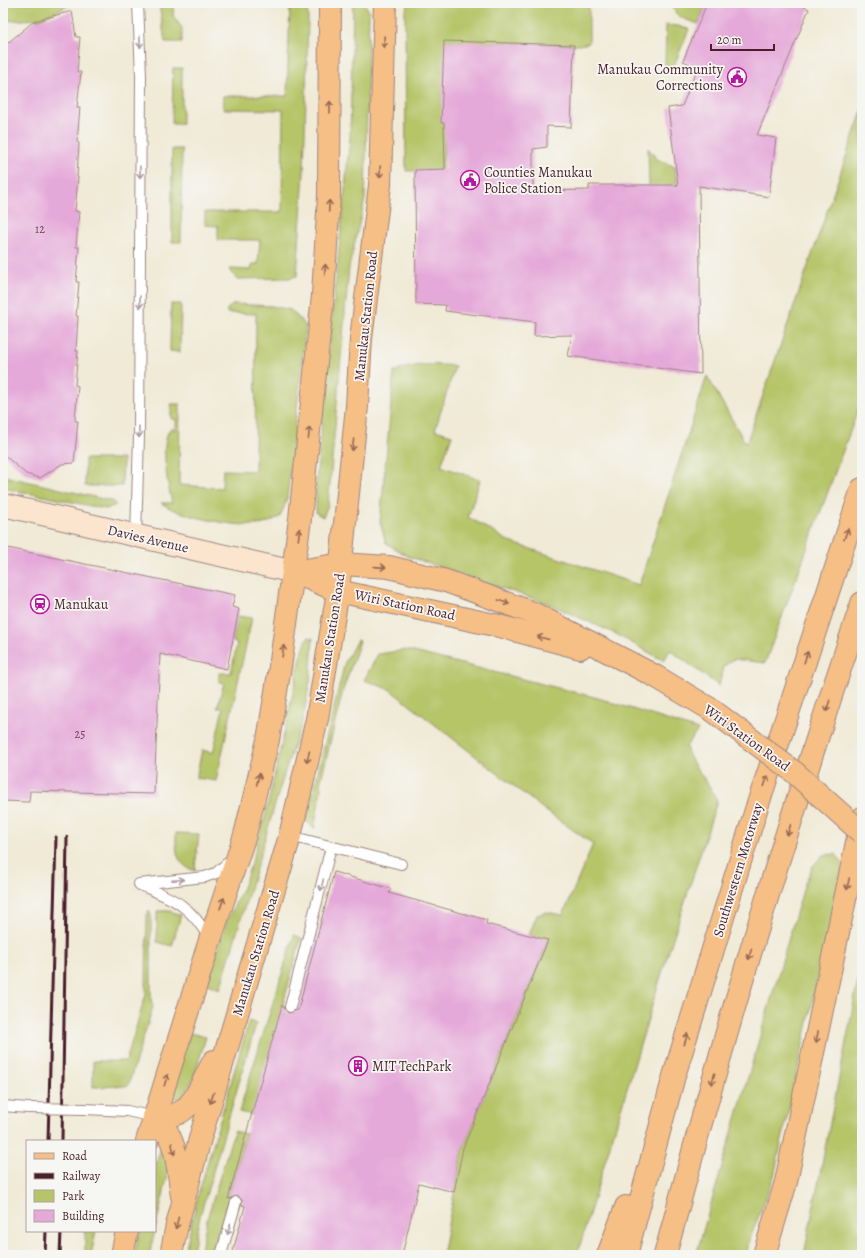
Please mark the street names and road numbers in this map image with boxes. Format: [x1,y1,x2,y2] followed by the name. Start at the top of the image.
[350,250,382,382] street label: Manukau Station Road
[106,520,190,558] street label: Davies Avenue
[310,571,350,704] street label: Manukau Station Road
[352,585,457,625] street label: Wiri Station Road
[699,700,794,776] street label: Wiri Station Road
[709,800,768,940] street label: Southwestern Motorway
[228,887,284,1018] street label: Manukau Station Road

